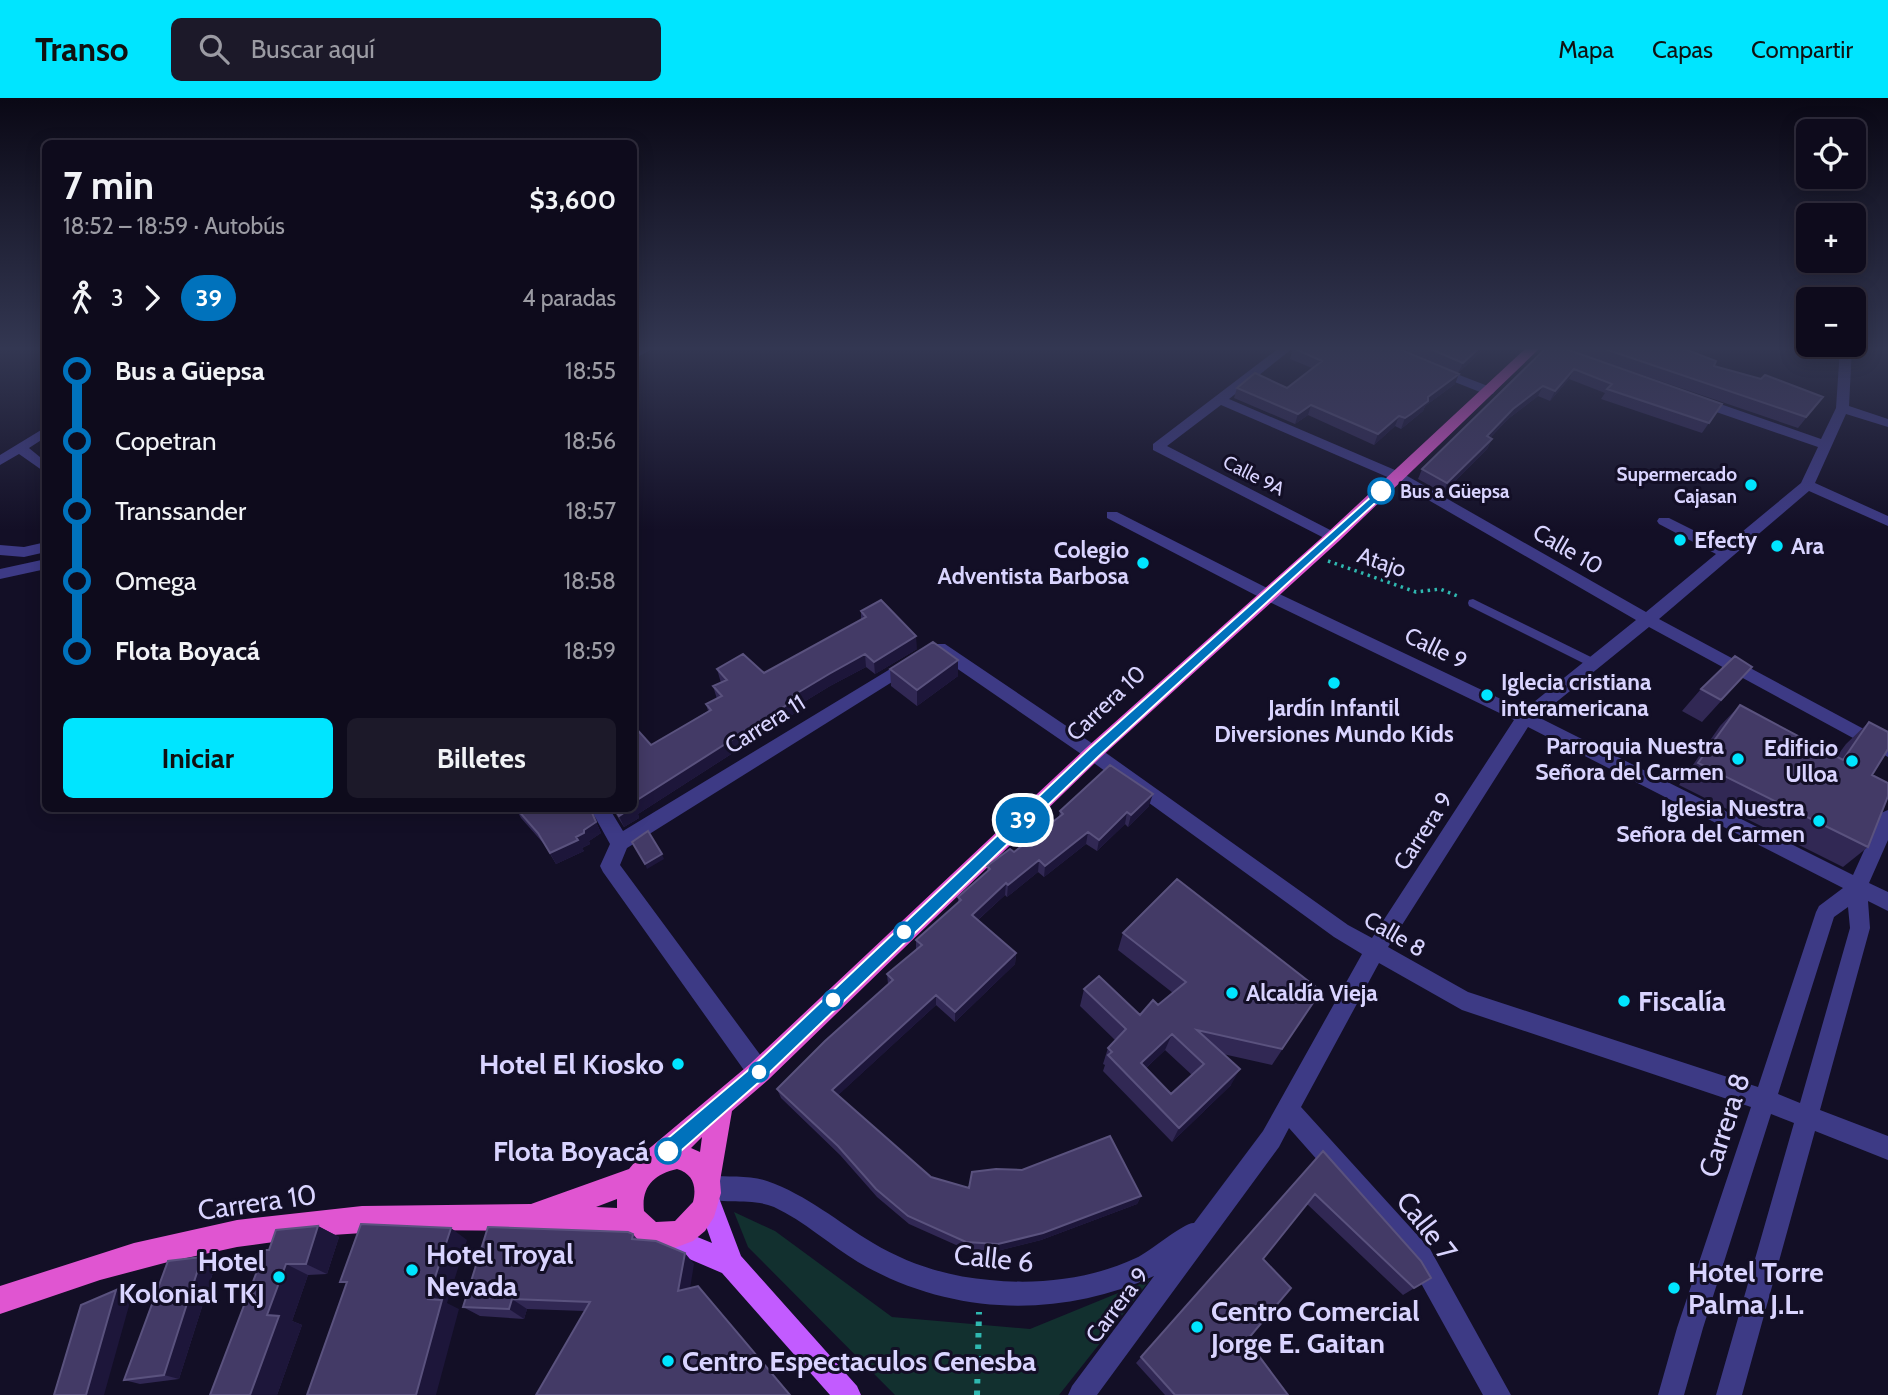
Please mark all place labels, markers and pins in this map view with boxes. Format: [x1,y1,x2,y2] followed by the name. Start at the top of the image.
[1617,463,1737,508] place label: Supermercado Cajasan
[1743,477,1759,493] marker: Supermercado Cajasan
[1368,478,1394,504] marker: Bus a Güepsa
[1400,480,1510,503] place label: Bus a Güepsa
[1694,526,1758,554] place label: Efecty
[1672,532,1688,548] marker: Efecty
[1791,532,1825,560] place label: Ara
[938,536,1130,590] place label: Colegio Adventista Barbosa
[1769,538,1785,554] marker: Ara
[1135,555,1151,571] marker: Colegio Adventista Barbosa
[1501,668,1652,722] place label: Iglecia cristiana interamericana
[1326,675,1342,691] marker: Jardín Infantil Diversiones Mundo Kids
[1479,687,1495,703] marker: Iglecia cristiana interamericana
[1214,694,1454,748] place label: Jardín Infantil Diversiones Mundo Kids
[1535,732,1725,786] place label: Parroquia Nuestra Señora del Carmen
[1764,734,1839,788] place label: Edificio Ulloa
[1730,751,1746,767] marker: Parroquia Nuestra Señora del Carmen
[1844,753,1860,769] marker: Edificio Ulloa
[1616,794,1806,848] place label: Iglesia Nuestra Señora del Carmen
[1811,813,1827,829] marker: Iglesia Nuestra Señora del Carmen
[894,922,914,942] unlabelled marker
[1246,979,1378,1007] place label: Alcaldía Vieja
[1638,984,1726,1018] place label: Fiscalía
[1224,985,1240,1001] marker: Alcaldía Vieja
[823,990,843,1010] unlabelled marker
[1616,993,1632,1009] marker: Fiscalía
[479,1047,664,1081] place label: Hotel El Kiosko
[670,1056,686,1072] marker: Hotel El Kiosko
[749,1062,769,1082] unlabelled marker
[493,1134,649,1168] place label: Flota Boyacá
[655,1138,681,1164] marker: Flota Boyacá
[426,1237,574,1303] place label: Hotel Troyal Nevada
[119,1244,265,1310] place label: Hotel Kolonial TKJ
[1688,1255,1824,1321] place label: Hotel Torre Palma J.L.
[404,1262,420,1278] marker: Hotel Troyal Nevada
[271,1269,287,1285] marker: Hotel Kolonial TKJ
[1666,1280,1682,1296] marker: Hotel Torre Palma J.L.
[1210,1294,1420,1360] place label: Centro Comercial Jorge E. Gaitan
[1189,1319,1205,1335] marker: Centro Comercial Jorge E. Gaitan
[682,1344,1036,1378] place label: Centro Espectaculos Cenesba
[660,1353,676,1369] marker: Centro Espectaculos Cenesba

